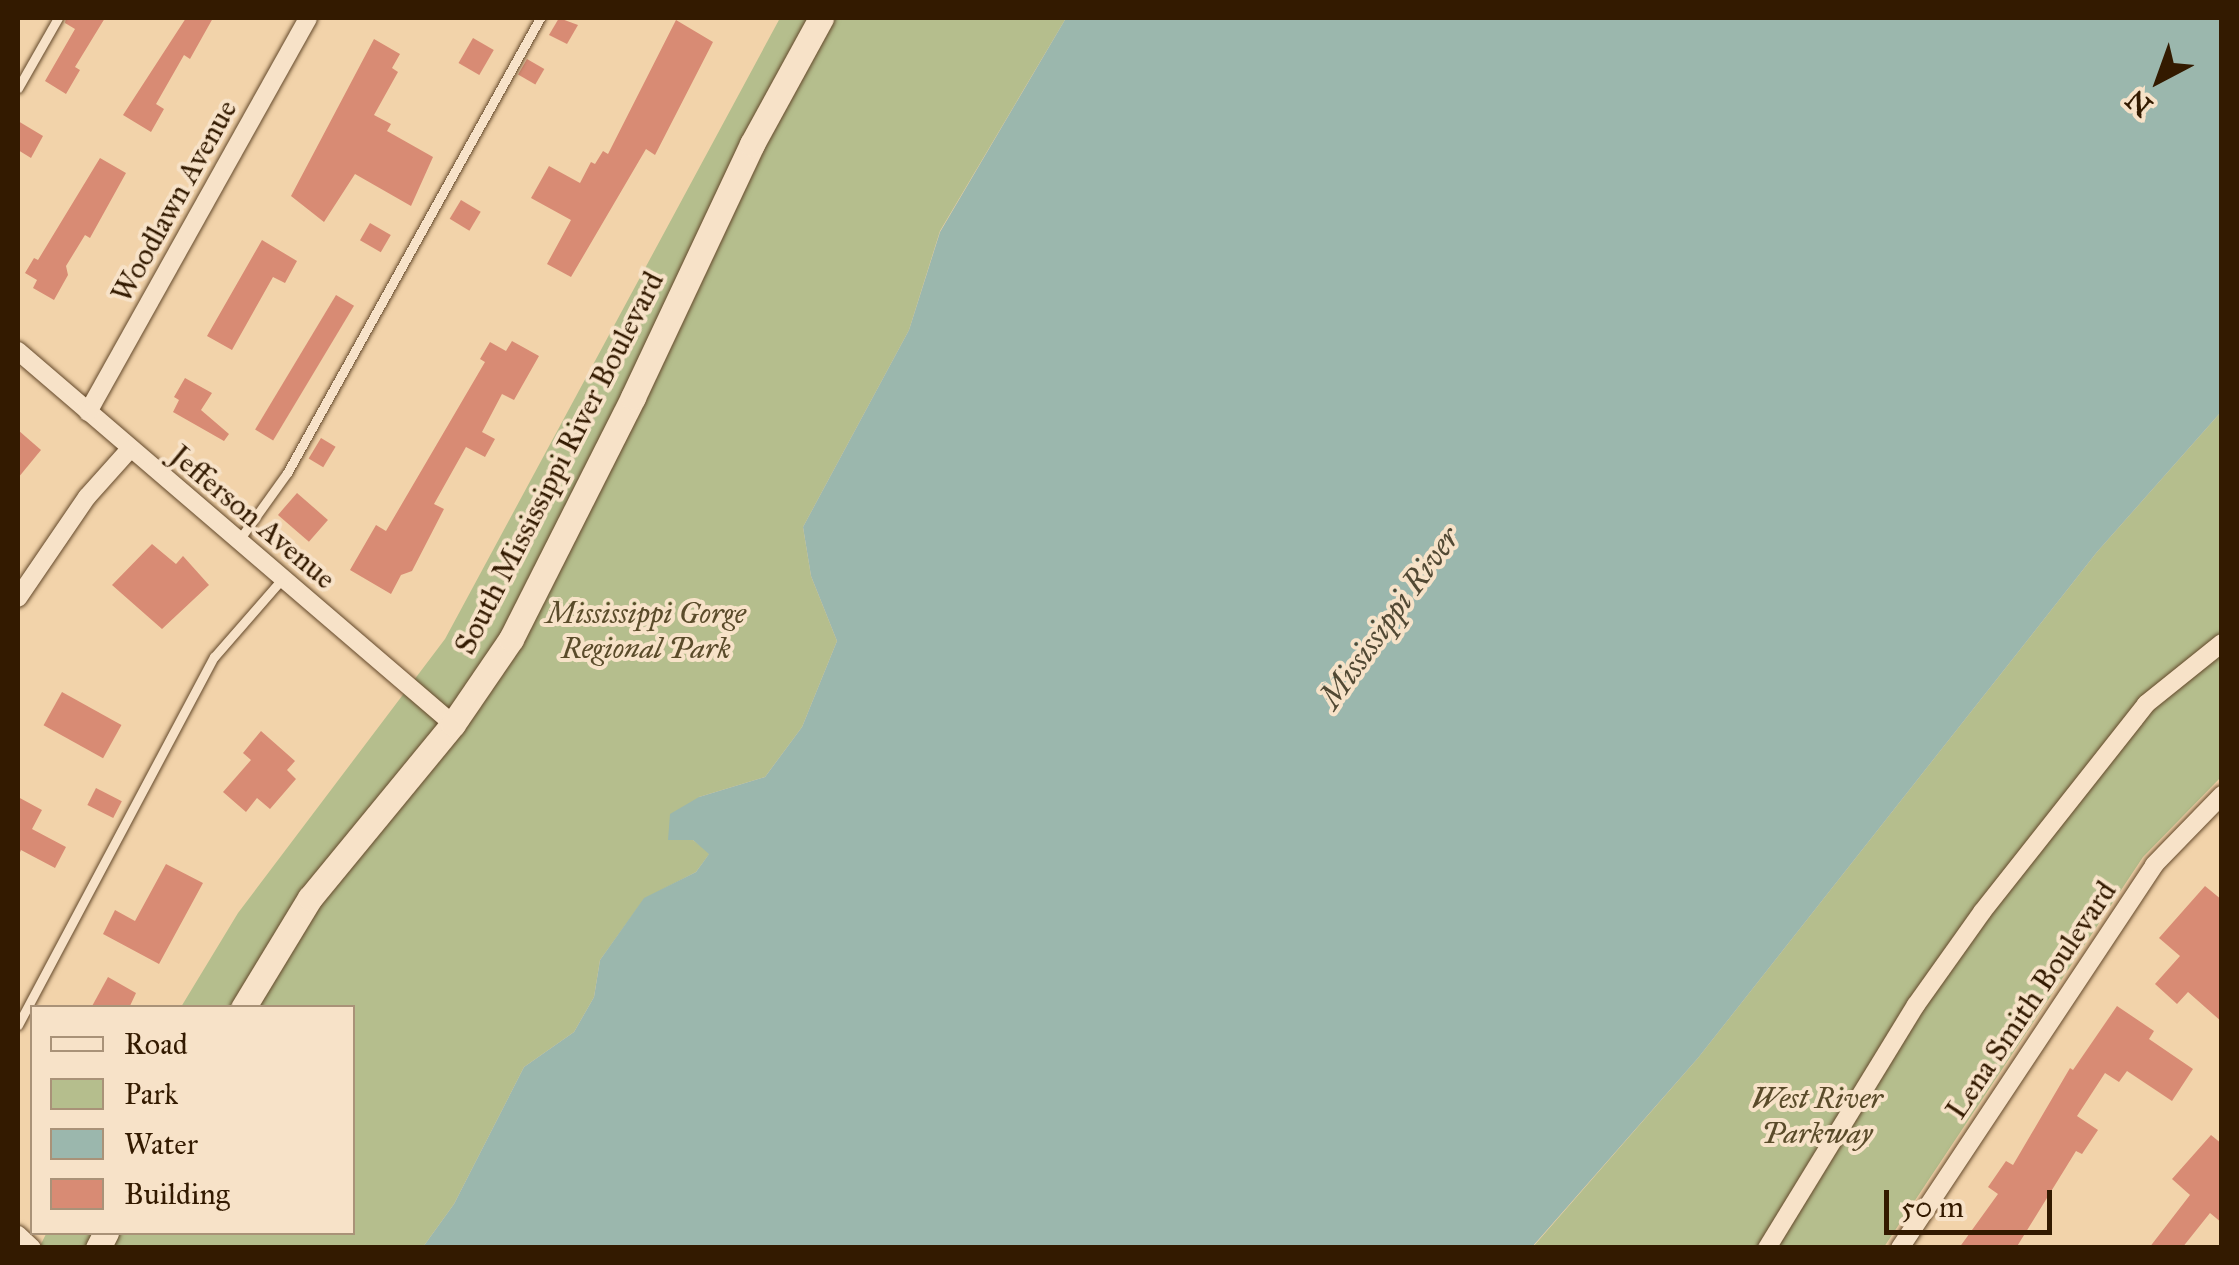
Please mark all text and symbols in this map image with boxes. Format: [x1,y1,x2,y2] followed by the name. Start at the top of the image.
[2109,30,2209,130] north arrow
[2119,82,2159,124] text: N
[103,93,245,309] street label: Woodlawn Avenue
[447,266,671,660] street label: South Mississippi River Boulevard
[163,437,343,597] street label: Jefferson Avenue
[1311,520,1469,716] water label: Mississippi River
[546,595,746,666] park label: Mississippi Gorge Regional Park
[1938,874,2124,1126] street label: Lena Smith Boulevard
[30,1005,355,1235] legend
[124,1026,188,1062] text: Road
[124,1076,178,1112] text: Park
[1751,1080,1883,1150] park label: West River Parkway
[124,1126,198,1162] text: Water
[1889,1170,2056,1232] scale bar
[124,1176,230,1212] text: Building
[1901,1189,1964,1225] text: 50 m

